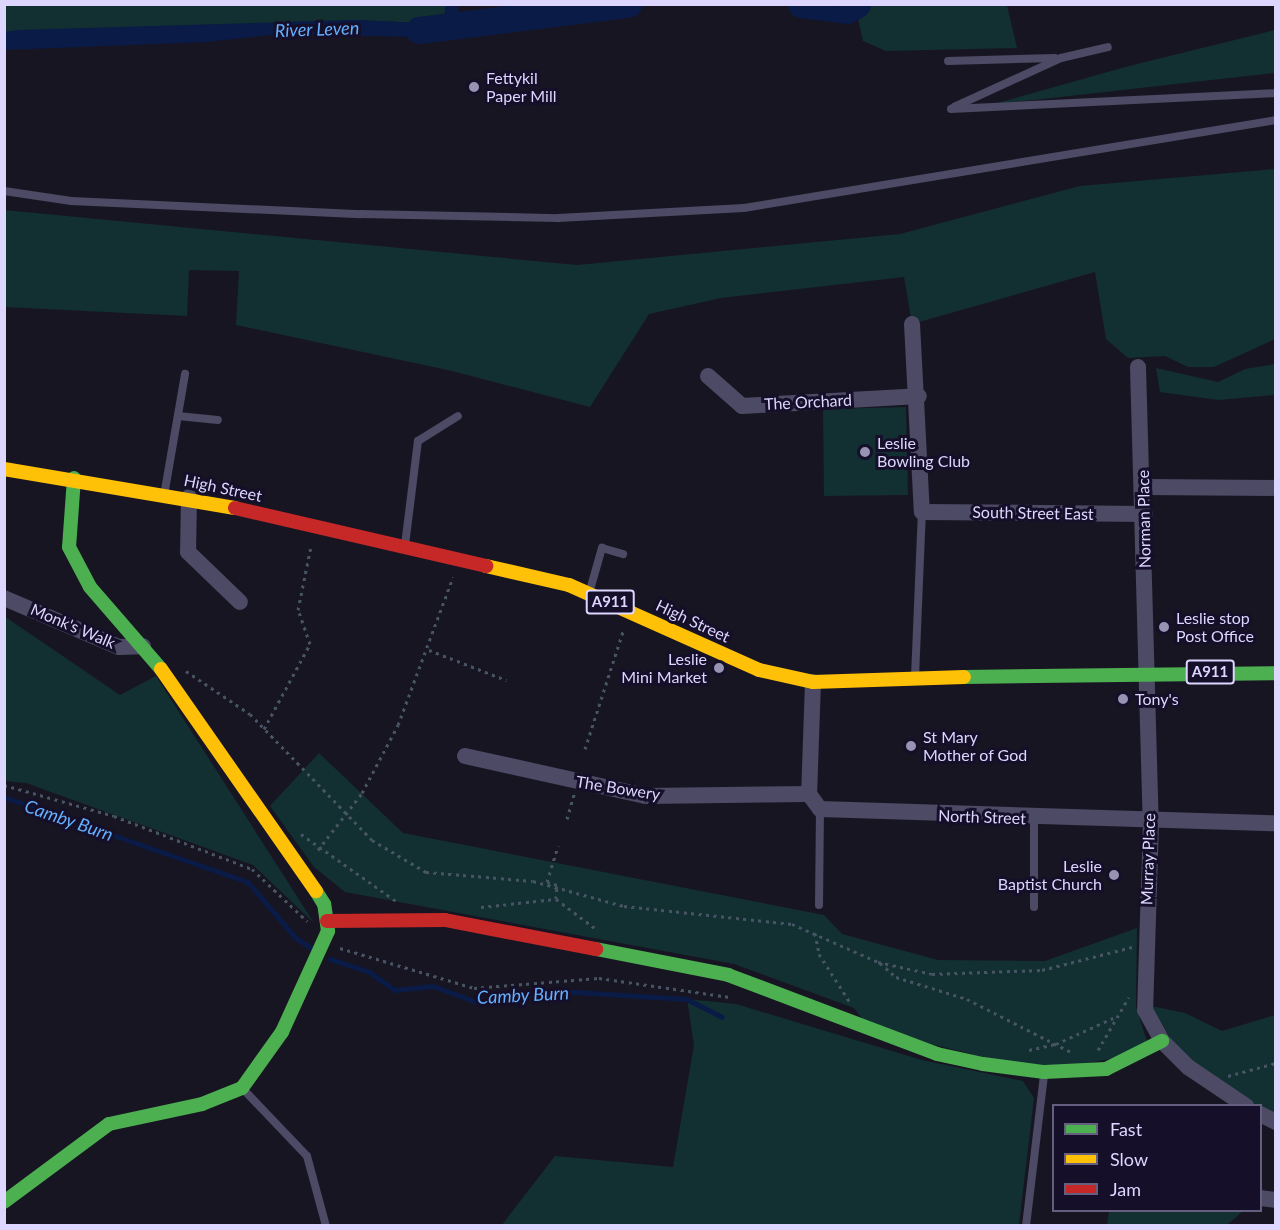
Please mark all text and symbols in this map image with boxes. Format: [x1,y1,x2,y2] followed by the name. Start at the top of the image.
[274,17,360,41] water label: River Leven
[486,68,557,106] place label: Fettykil Paper Mill
[467,80,481,94] marker: Fettykil Paper Mill
[764,390,852,414] street label: The Orchard
[877,433,970,471] place label: Leslie Bowling Club
[858,445,872,459] marker: Leslie Bowling Club
[182,470,264,506] street label: High Street
[1134,470,1154,568] street label: Norman Place
[972,502,1094,524] street label: South Street East
[584,590,636,614] road number: A911
[653,596,733,646] street label: High Street
[28,600,118,652] street label: Monk's Walk
[1176,608,1254,646] place label: Leslie stop Post Office
[1157,620,1171,634] marker: Leslie stop Post Office
[621,649,707,687] place label: Leslie Mini Market
[1184,660,1236,684] road number: A911
[712,661,726,675] marker: Leslie Mini Market
[1135,689,1179,709] place label: Tony's
[1116,692,1130,706] marker: Tony's
[923,727,1028,765] place label: St Mary Mother of God
[904,739,918,753] marker: St Mary Mother of God
[575,772,661,804] street label: The Bowery
[22,795,116,845] water label: Camby Burn
[938,806,1026,828] street label: North Street
[1137,812,1159,906] street label: Murray Place
[998,856,1102,894] place label: Leslie Baptist Church
[1107,868,1121,882] marker: Leslie Baptist Church
[476,982,570,1008] water label: Camby Burn
[1052,1104,1262,1212] legend
[1110,1118,1142,1140] text: Fast
[1110,1148,1148,1170] text: Slow
[1110,1178,1141,1200] text: Jam

